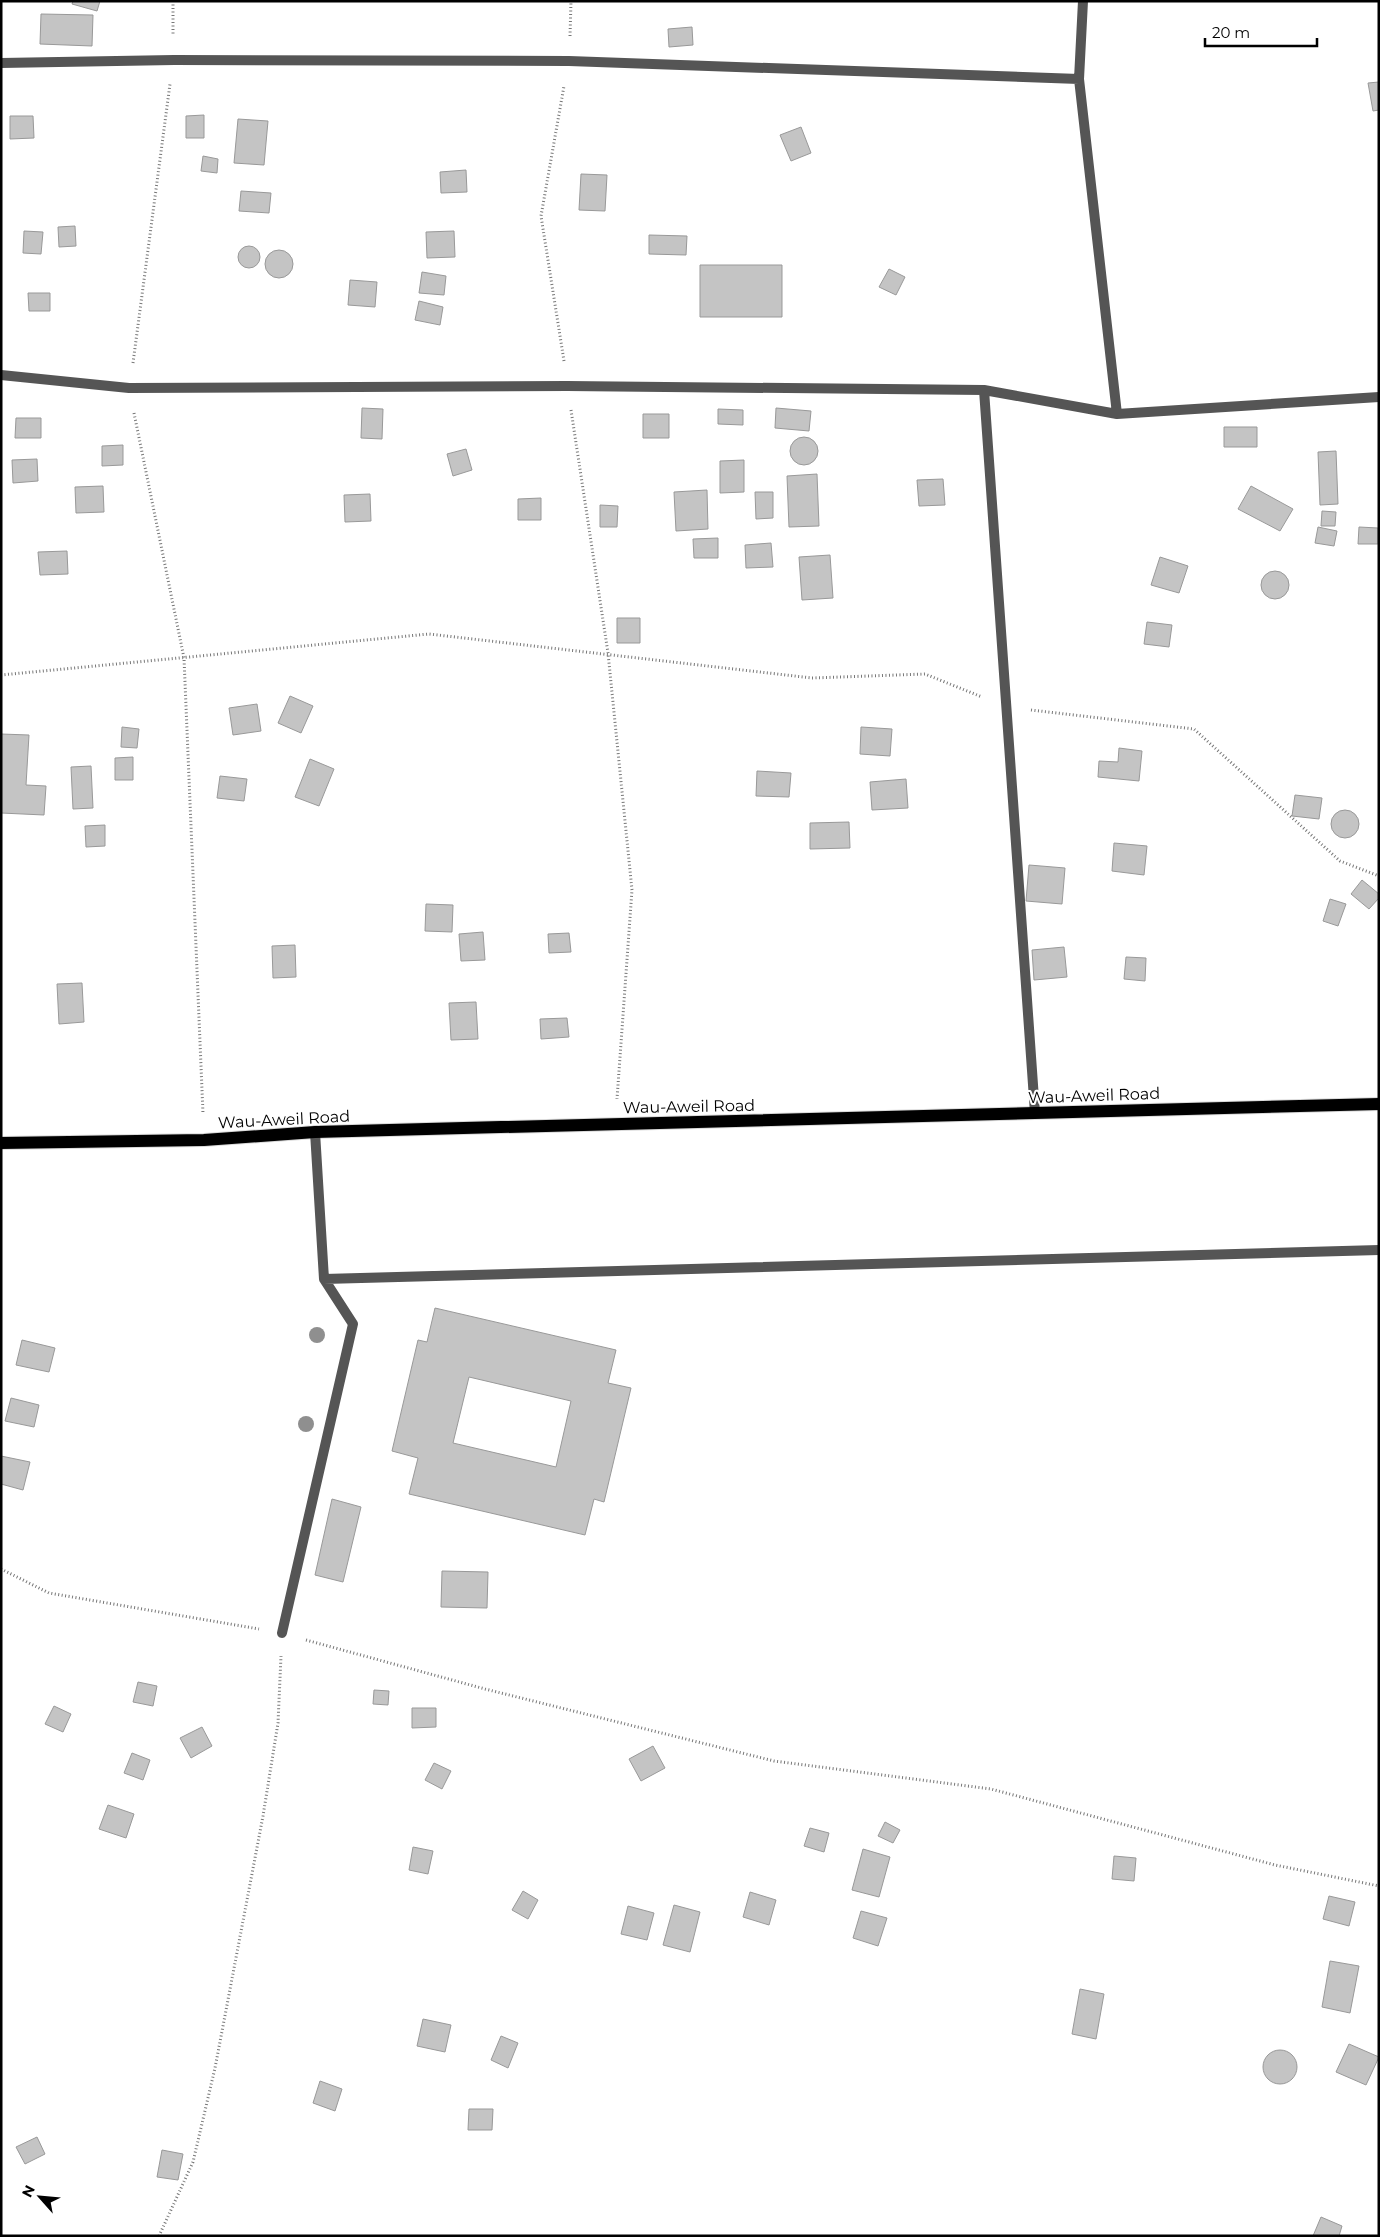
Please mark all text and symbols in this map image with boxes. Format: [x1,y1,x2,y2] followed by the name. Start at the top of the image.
[1205,15,1318,47] scale bar
[1212,23,1250,42] text: 20 m
[1028,1084,1160,1107] street label: Wau-Aweil Road
[623,1096,755,1117] street label: Wau-Aweil Road
[218,1107,351,1132] street label: Wau-Aweil Road
[15,2172,65,2222] north arrow
[18,2182,39,2200] text: N

